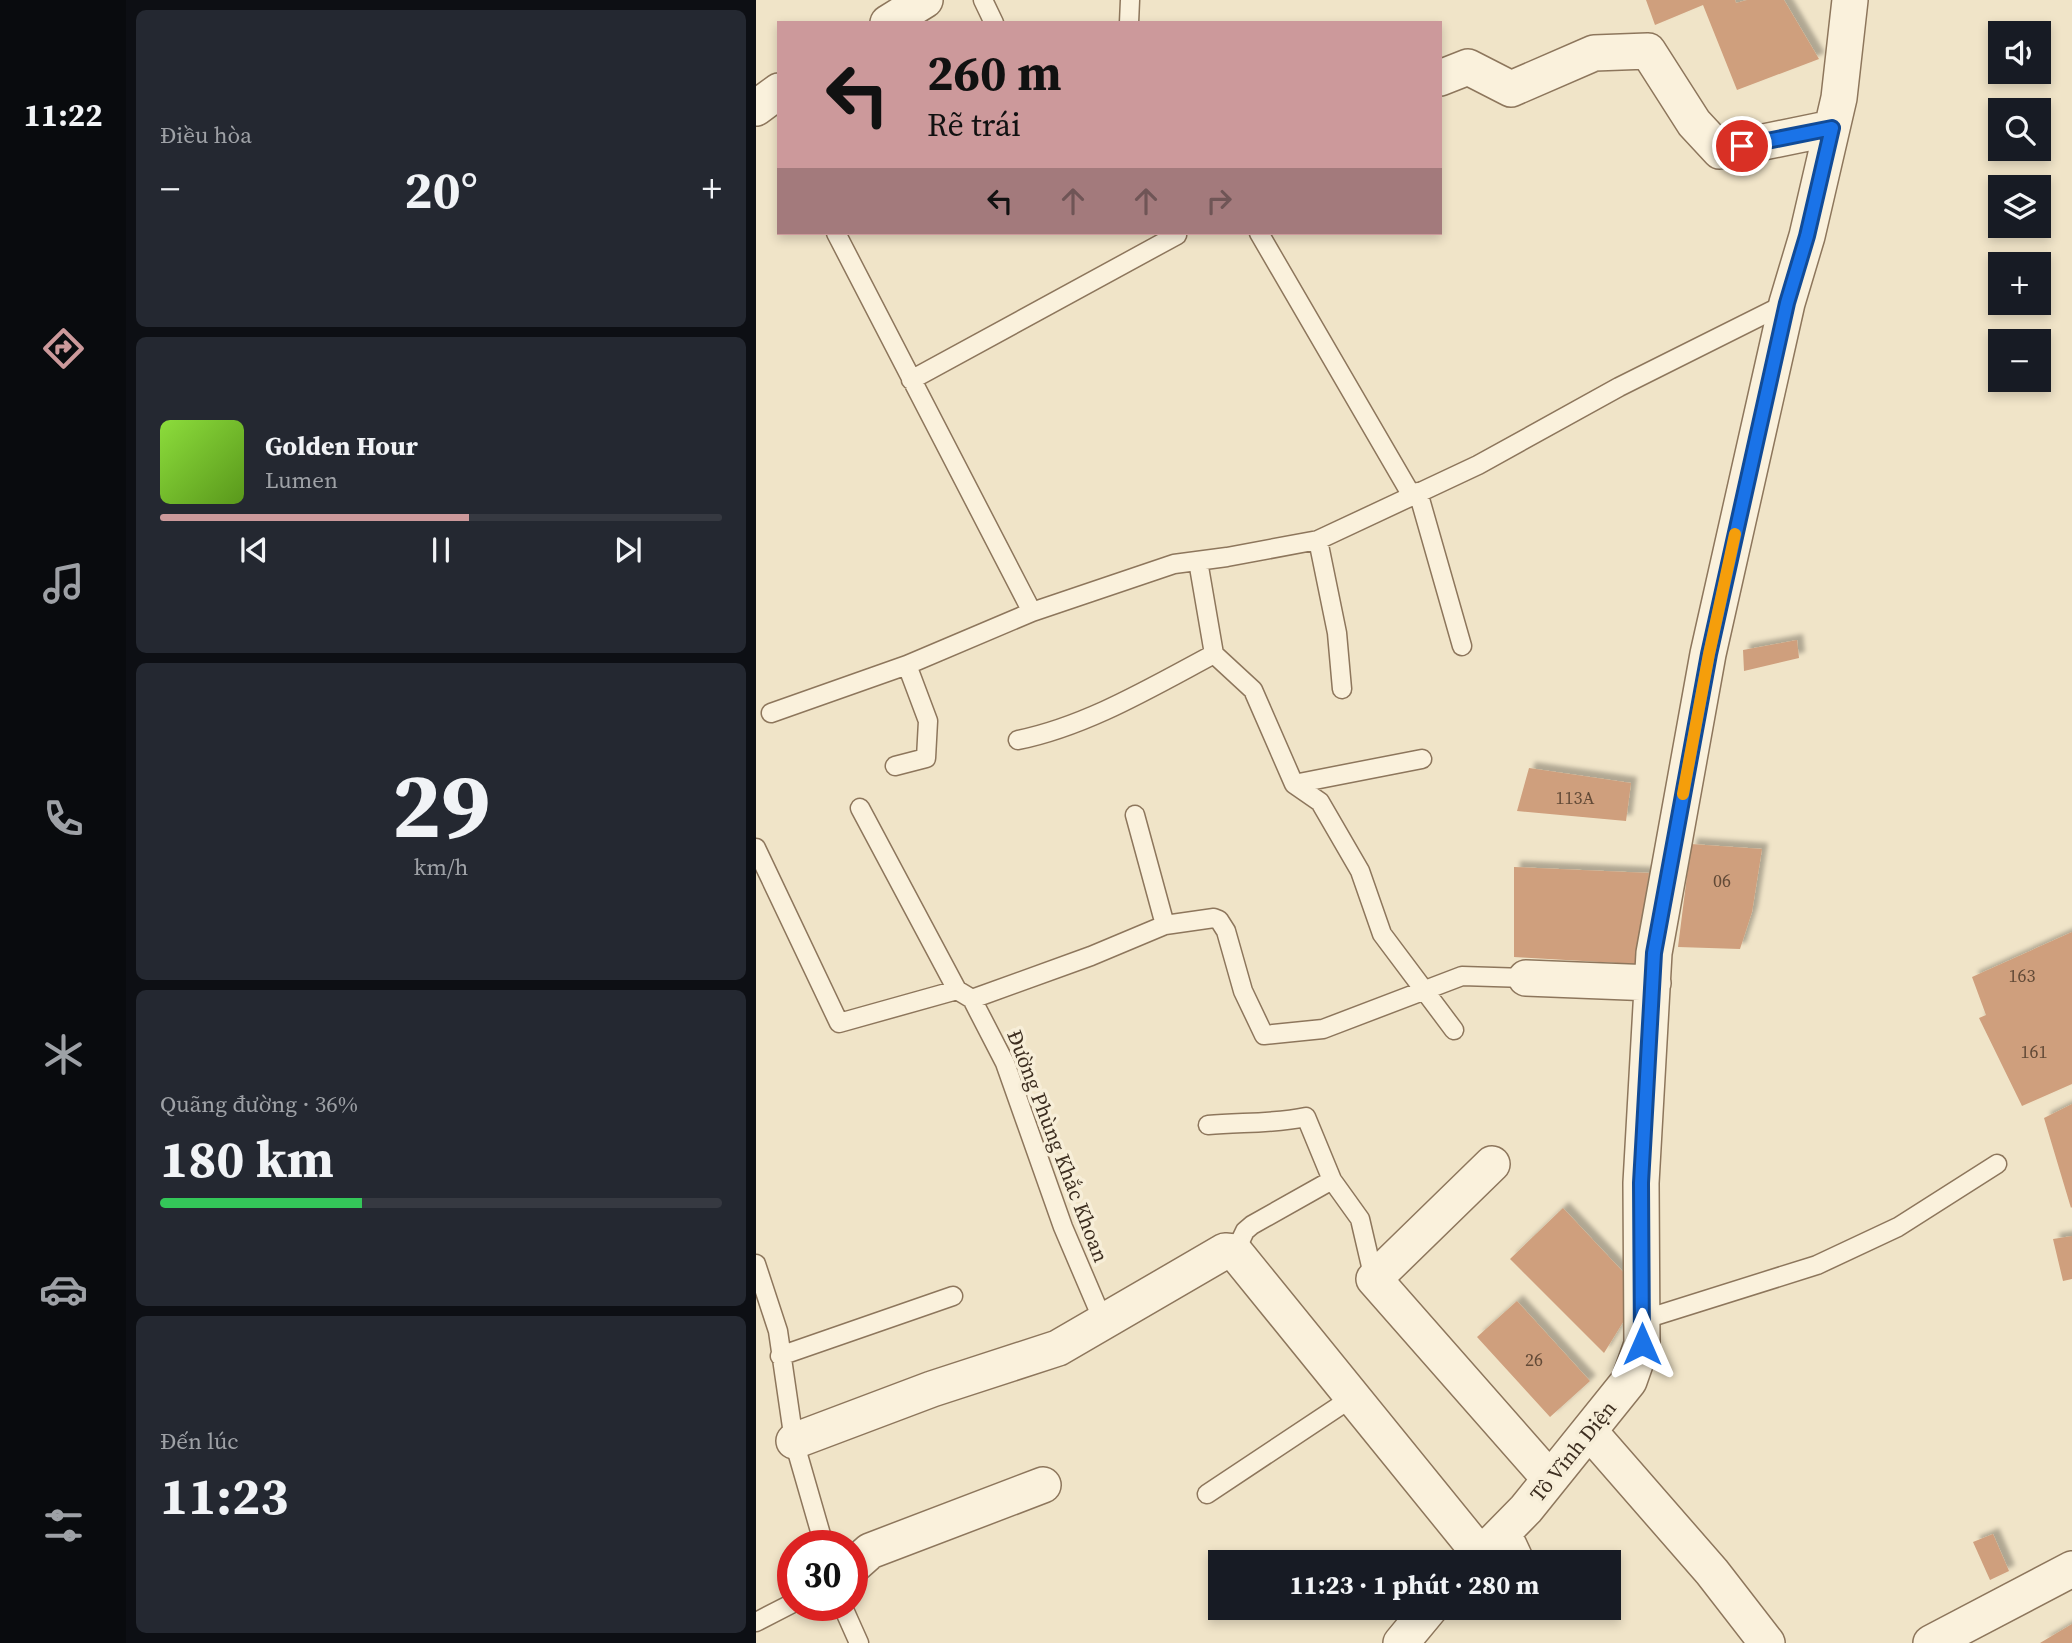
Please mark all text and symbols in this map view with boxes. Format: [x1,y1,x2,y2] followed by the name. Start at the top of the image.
[1988,21,2051,392] map controls
[1988,21,2051,84] button: sound
[927,39,1062,106] text: 260 m
[812,49,903,140] icon: left
[24,93,102,137] text: 11:22
[1988,98,2051,161] button: search
[927,103,1021,147] text: Rẽ trái
[1712,116,1772,176] pin
[160,119,252,151] text: Điều hòa
[1723,127,1761,165] icon: arrive
[404,154,478,225] text: 20°
[160,163,180,215] text: −
[702,163,722,215] text: +
[1988,175,2051,238] button: layers
[981,182,1019,220] icon: left
[1054,182,1092,220] icon: ahead
[1127,182,1165,220] icon: ahead
[1200,182,1238,220] icon: right
[1988,252,2051,315] button: +
[39,324,88,373] icon: directions
[1988,329,2051,392] button: −
[265,428,418,464] text: Golden Hour
[265,464,338,496] text: Lumen
[235,531,273,569] icon: previous
[422,531,460,569] icon: pause
[609,531,647,569] icon: next
[39,559,88,608] icon: music
[392,743,490,867] text: 29
[1556,785,1595,810] house number: 113A
[39,794,88,843] icon: phone
[414,851,468,883] text: km/h
[1713,868,1731,893] house number: 06
[2009,963,2036,988] house number: 163
[1000,1026,1116,1267] street label: Đường Phùng Khắc Khoan
[39,1030,88,1079] icon: climate
[2021,1039,2048,1064] house number: 161
[160,1088,358,1120] text: Quãng đường · 36%
[160,1123,334,1194] text: 180 km
[39,1265,88,1314] icon: car
[1605,1307,1679,1381] position arrow
[1525,1347,1543,1372] house number: 26
[1523,1394,1623,1508] street label: Tô Vĩnh Diện
[160,1425,238,1457] text: Đến lúc
[160,1460,288,1531] text: 11:23
[39,1501,88,1550] icon: filters
[777,1530,868,1621] speed limit sign: 30
[1290,1567,1539,1603] text: 11:23 · 1 phút · 280 m

